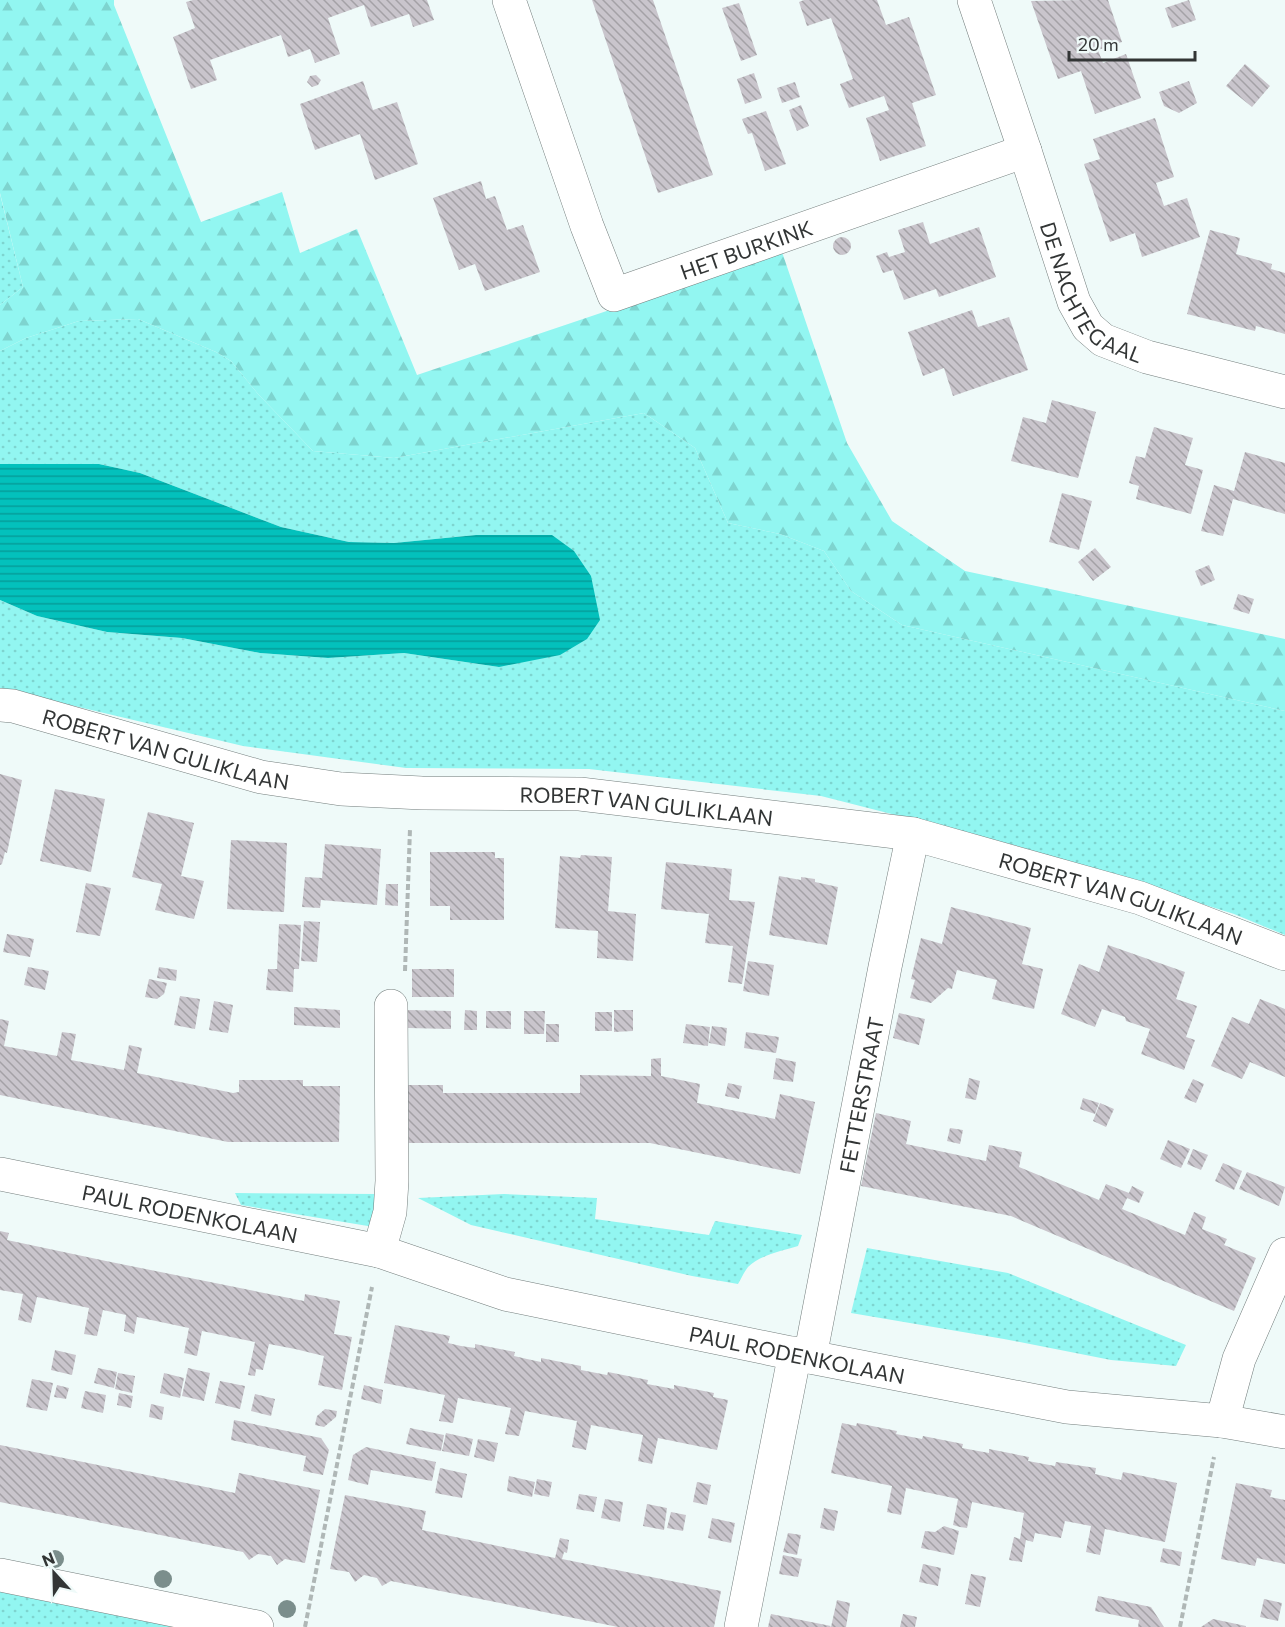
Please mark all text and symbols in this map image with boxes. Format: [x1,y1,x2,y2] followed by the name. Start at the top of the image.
[1069,24,1195,62] scale bar
[1078,33,1119,55] text: 20 m
[676,214,815,283] street label: HET BURKINK
[1036,218,1147,367] street label: DE NACHTEGAAL
[40,703,291,794] street label: ROBERT VAN GULIKLAAN
[519,781,775,830] street label: ROBERT VAN GULIKLAAN
[996,846,1246,949] street label: ROBERT VAN GULIKLAAN
[833,1015,888,1175] street label: FETTERSTRAAT
[80,1179,300,1247] street label: PAUL RODENKOLAAN
[687,1320,907,1388] street label: PAUL RODENKOLAAN
[24,1543,84,1603] north arrow
[39,1548,57,1570] text: N

